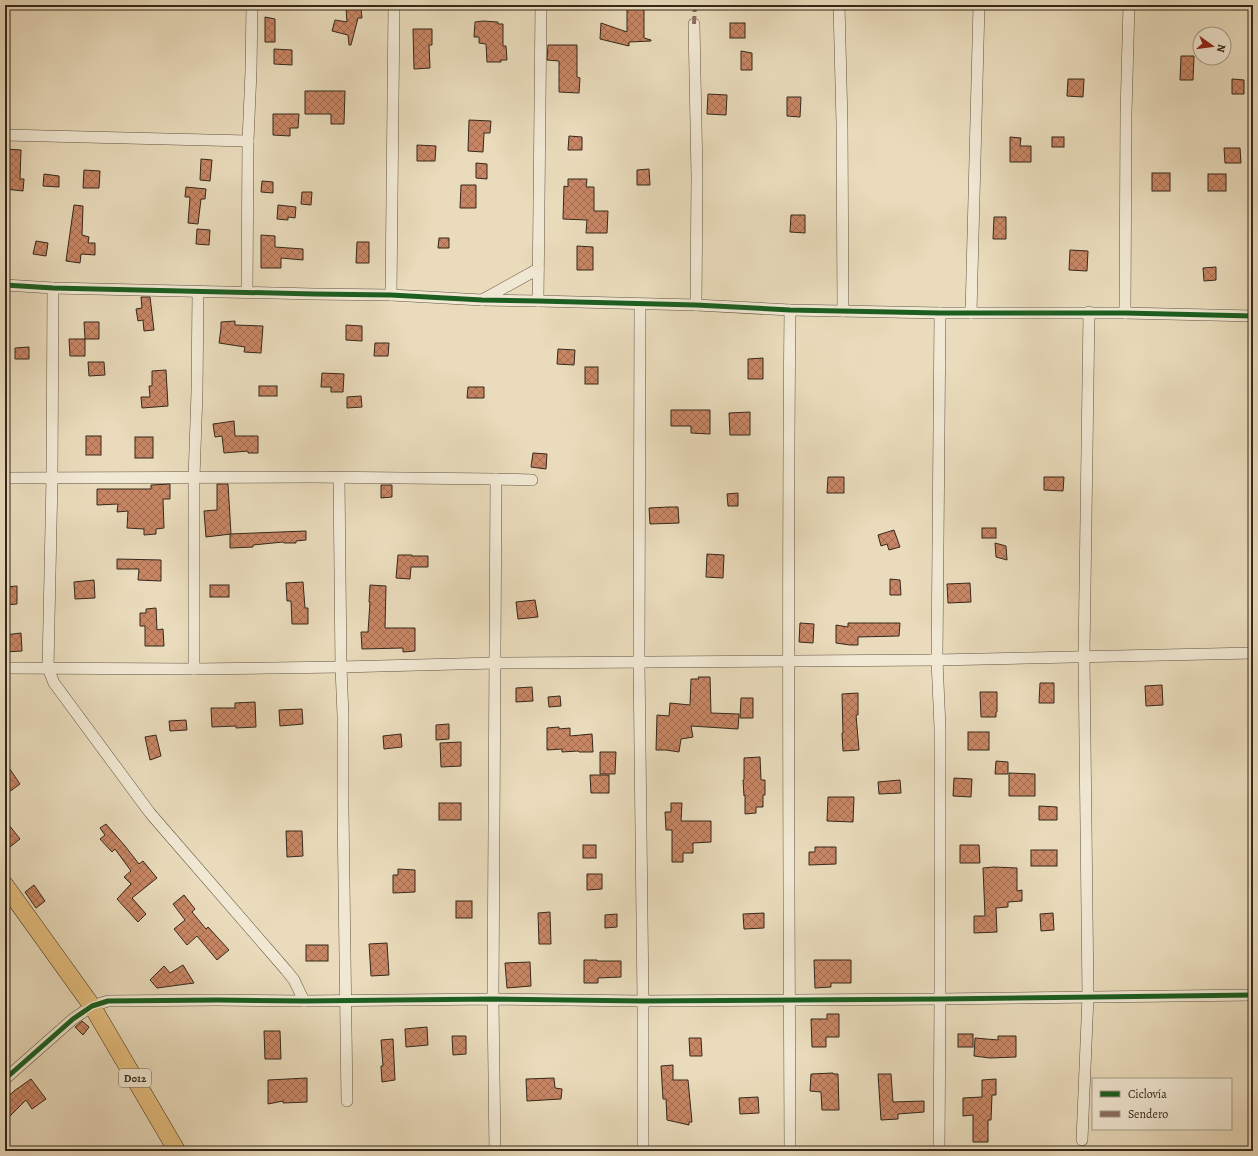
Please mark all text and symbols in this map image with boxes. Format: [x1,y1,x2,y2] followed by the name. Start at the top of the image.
[1192,26,1232,66] north arrow
[1213,43,1229,54] text: N
[119,1069,151,1087] road number: D012
[1092,1078,1232,1130] legend
[1128,1086,1167,1102] text: Ciclovía
[1128,1106,1168,1122] text: Sendero

